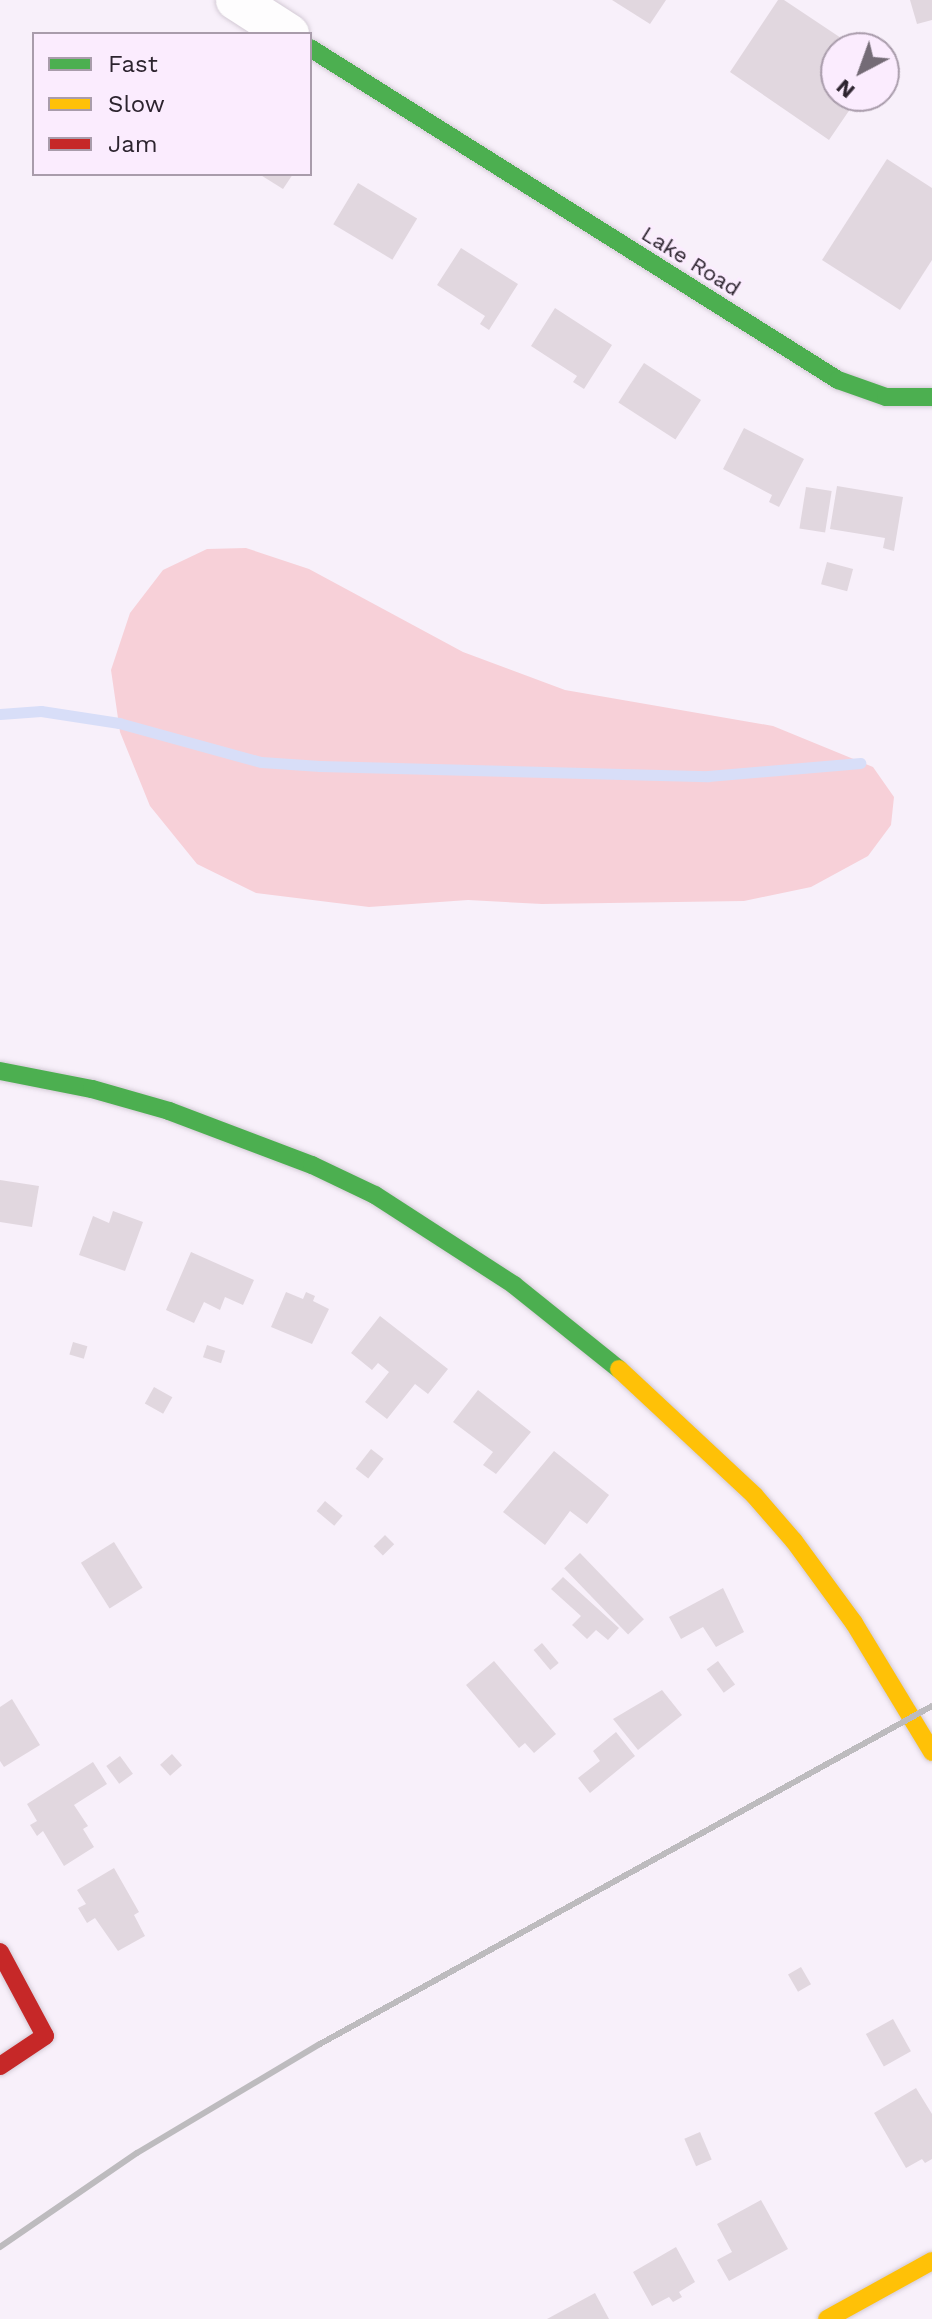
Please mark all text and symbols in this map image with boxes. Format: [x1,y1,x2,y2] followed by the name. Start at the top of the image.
[32,32,312,176] legend
[820,32,900,112] north arrow
[108,50,158,78] text: Fast
[831,74,860,104] text: N
[108,90,165,118] text: Slow
[108,130,158,158] text: Jam
[637,220,745,302] street label: Lake Road

